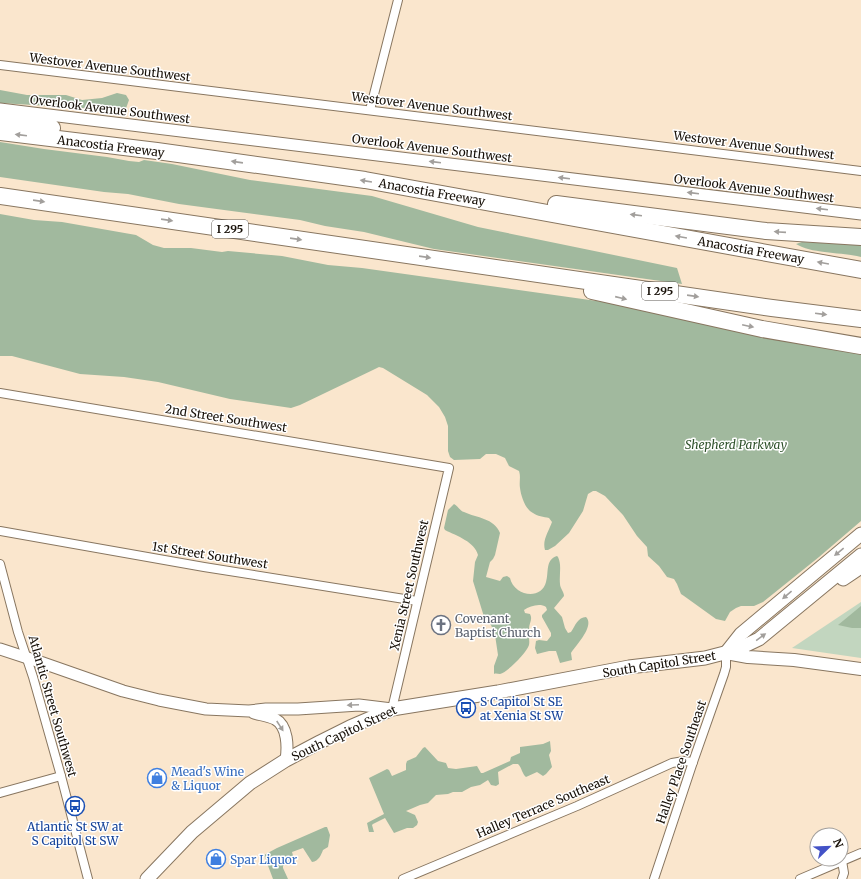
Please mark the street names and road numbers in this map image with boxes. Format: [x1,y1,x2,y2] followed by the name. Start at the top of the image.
[28,50,192,84] street label: Westover Avenue Southwest
[350,89,514,123] street label: Westover Avenue Southwest
[29,92,191,126] street label: Overlook Avenue Southwest
[672,128,836,162] street label: Westover Avenue Southwest
[351,131,513,165] street label: Overlook Avenue Southwest
[56,132,166,160] street label: Anacostia Freeway
[673,171,835,205] street label: Overlook Avenue Southwest
[377,175,486,209] street label: Anacostia Freeway
[212,220,248,238] road number: I 295
[696,233,805,267] street label: Anacostia Freeway
[642,282,678,300] road number: I 295
[164,401,288,435] street label: 2nd Street Southwest
[387,518,431,652] street label: Xenia Street Southwest
[151,538,269,572] street label: 1st Street Southwest
[25,633,80,779] street label: Atlantic Street Southwest
[601,648,717,680] street label: South Capitol Street
[653,698,709,826] street label: Halley Place Southeast
[289,702,399,764] street label: South Capitol Street
[474,771,612,841] street label: Halley Terrace Southeast

